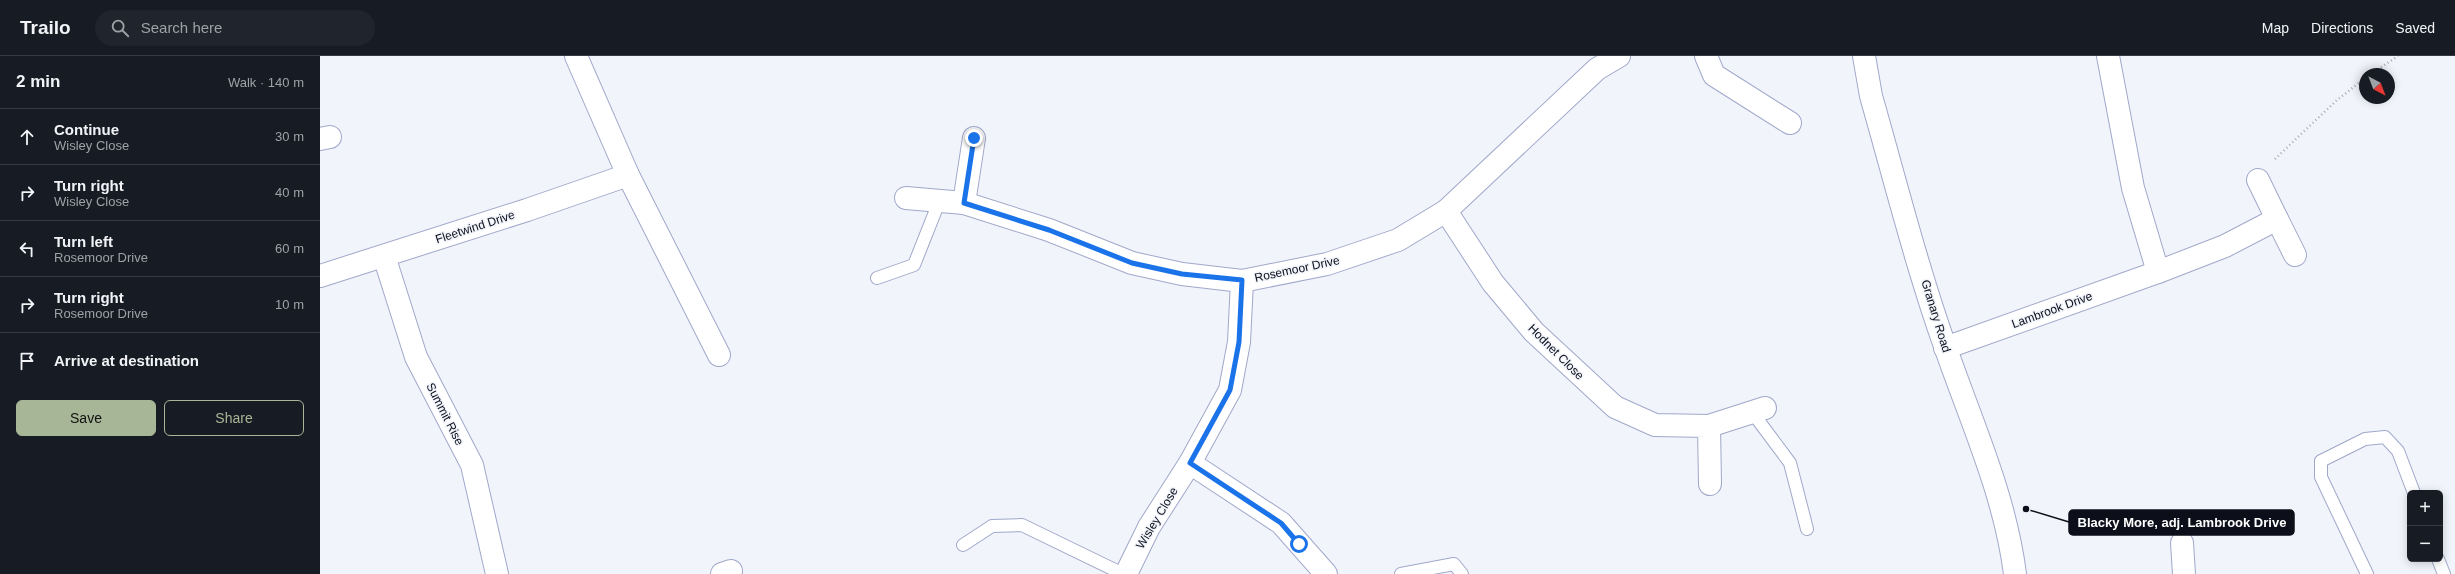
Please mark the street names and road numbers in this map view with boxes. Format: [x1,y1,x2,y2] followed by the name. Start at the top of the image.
[434,207,517,246] street label: Fleetwind Drive
[1253,253,1341,285] street label: Rosemoor Drive
[1918,278,1954,354] street label: Granary Road
[2010,289,2094,331] street label: Lambrook Drive
[1525,321,1587,383] street label: Hodnet Close
[423,381,467,448] street label: Summit Rise
[1133,484,1181,551] street label: Wisley Close

